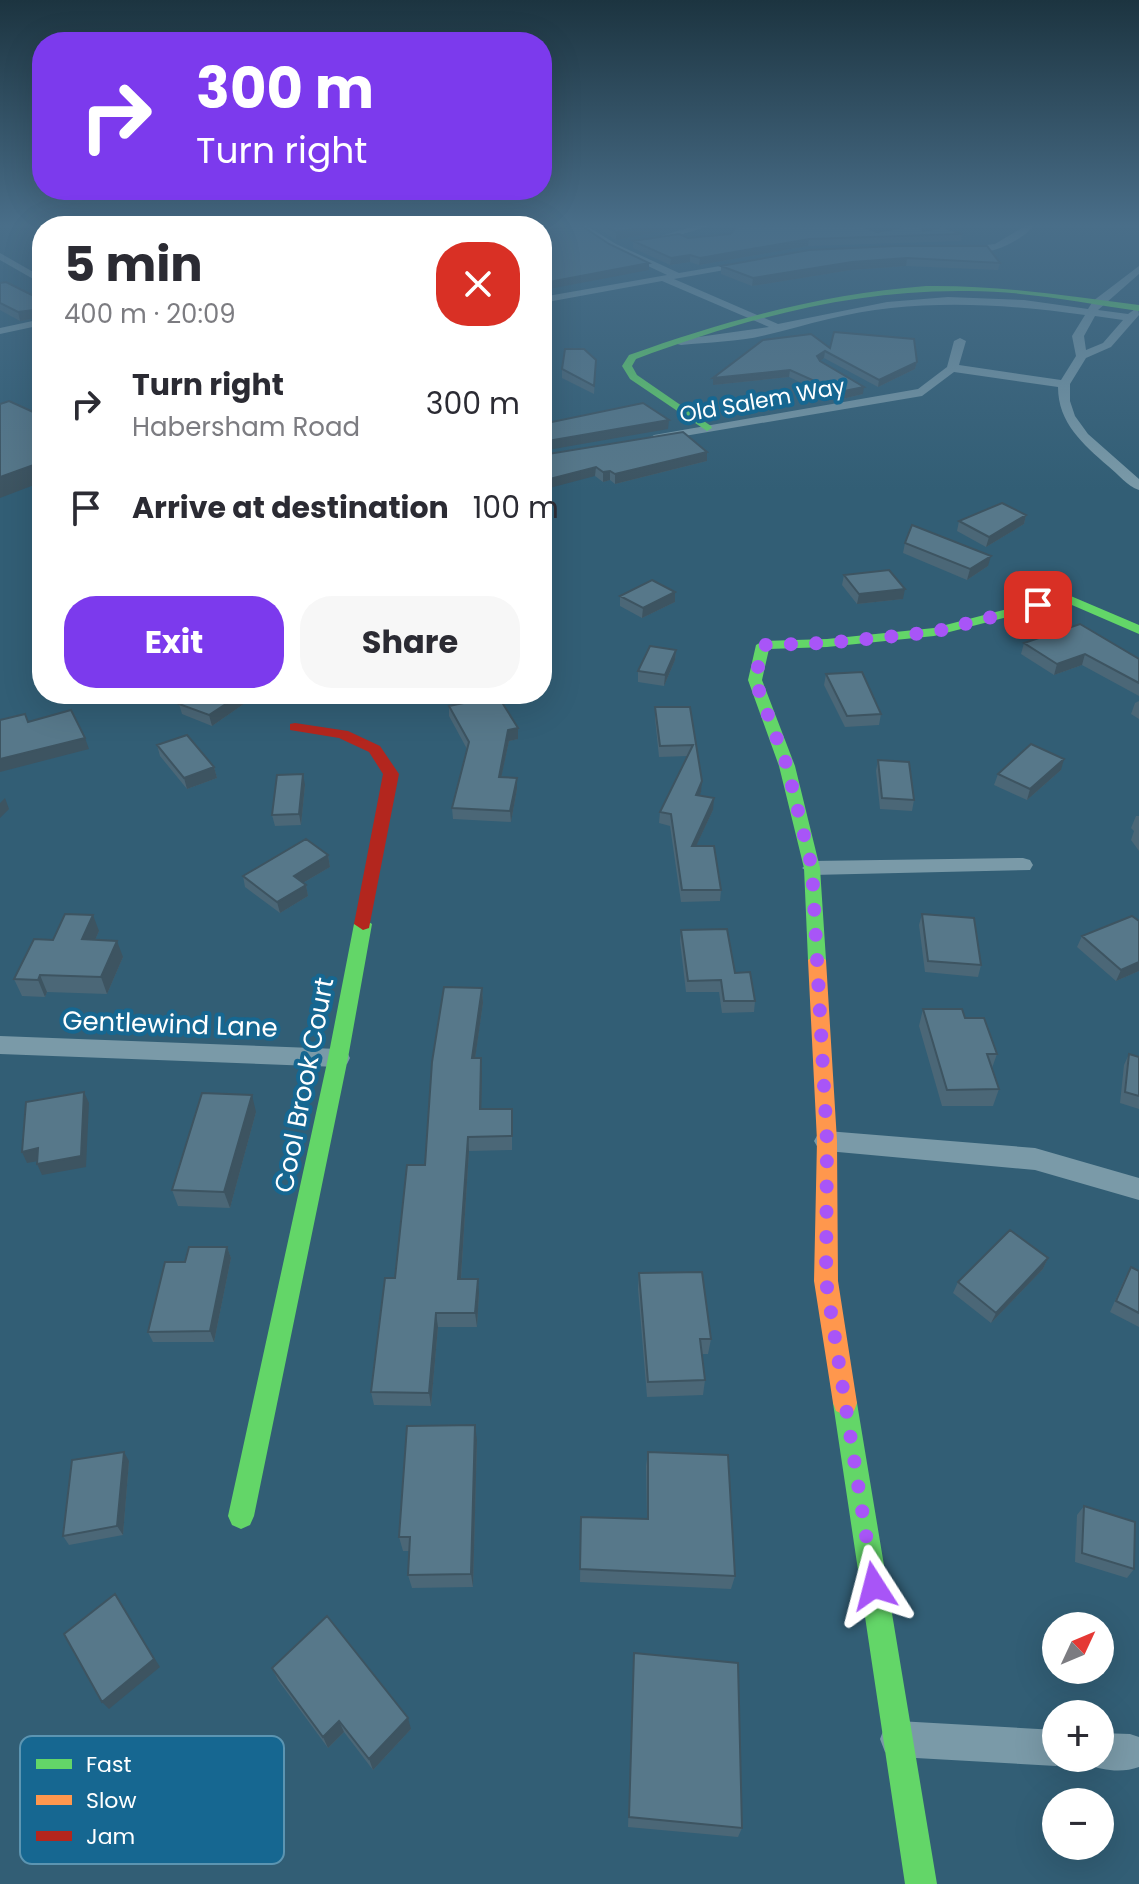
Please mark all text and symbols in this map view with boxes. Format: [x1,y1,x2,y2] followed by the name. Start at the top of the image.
[196,49,374,128] text: 300 m
[64,64,168,168] icon: right
[196,125,367,176] text: Turn right
[64,231,203,298] text: 5 min
[436,242,520,326] button: close
[64,296,236,332] text: 400 m · 20:09
[132,363,284,406] text: Turn right
[677,371,848,430] street label: Old Salem Way
[64,382,108,426] icon: right
[426,382,520,425] text: 300 m
[132,409,360,445] text: Habersham Road
[64,486,108,530] icon: arrive
[132,486,449,529] text: Arrive at destination
[473,486,559,529] text: 100 m
[1004,571,1072,639] pin
[1016,583,1060,627] icon: arrive
[64,596,284,688] button: Exit
[300,596,520,688] button: Share
[265,974,343,1196] street label: Cool Brook Court
[62,1002,278,1046] street label: Gentlewind Lane
[832,1544,916,1628] position arrow
[1042,1612,1114,1684] north arrow
[1042,1612,1114,1860] map controls
[1042,1700,1114,1772] button: +
[20,1736,284,1864] legend
[86,1749,131,1780] text: Fast
[86,1785,136,1816] text: Slow
[1042,1788,1114,1860] button: −
[86,1821,135,1852] text: Jam

